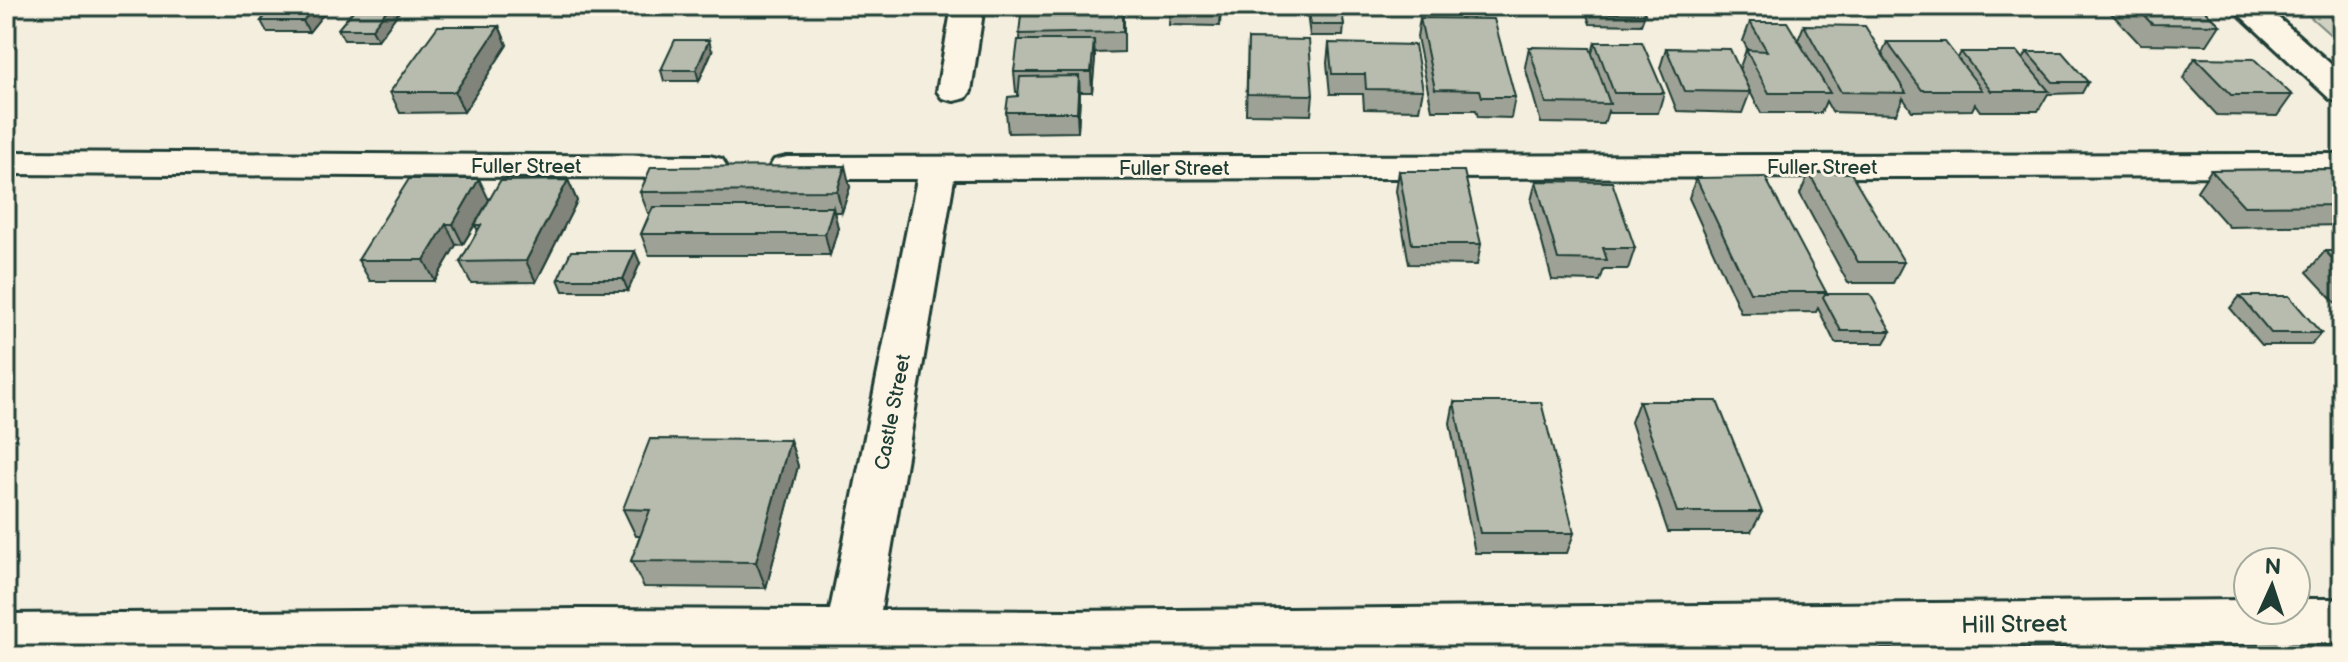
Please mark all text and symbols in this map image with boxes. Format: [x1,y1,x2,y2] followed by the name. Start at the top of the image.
[471,155,581,179] street label: Fuller Street
[1767,156,1877,180] street label: Fuller Street
[1119,157,1229,181] street label: Fuller Street
[870,352,916,472] street label: Castle Street
[2232,546,2312,626] north arrow
[2264,554,2282,581] text: N
[1961,609,2068,640] street label: Hill Street

